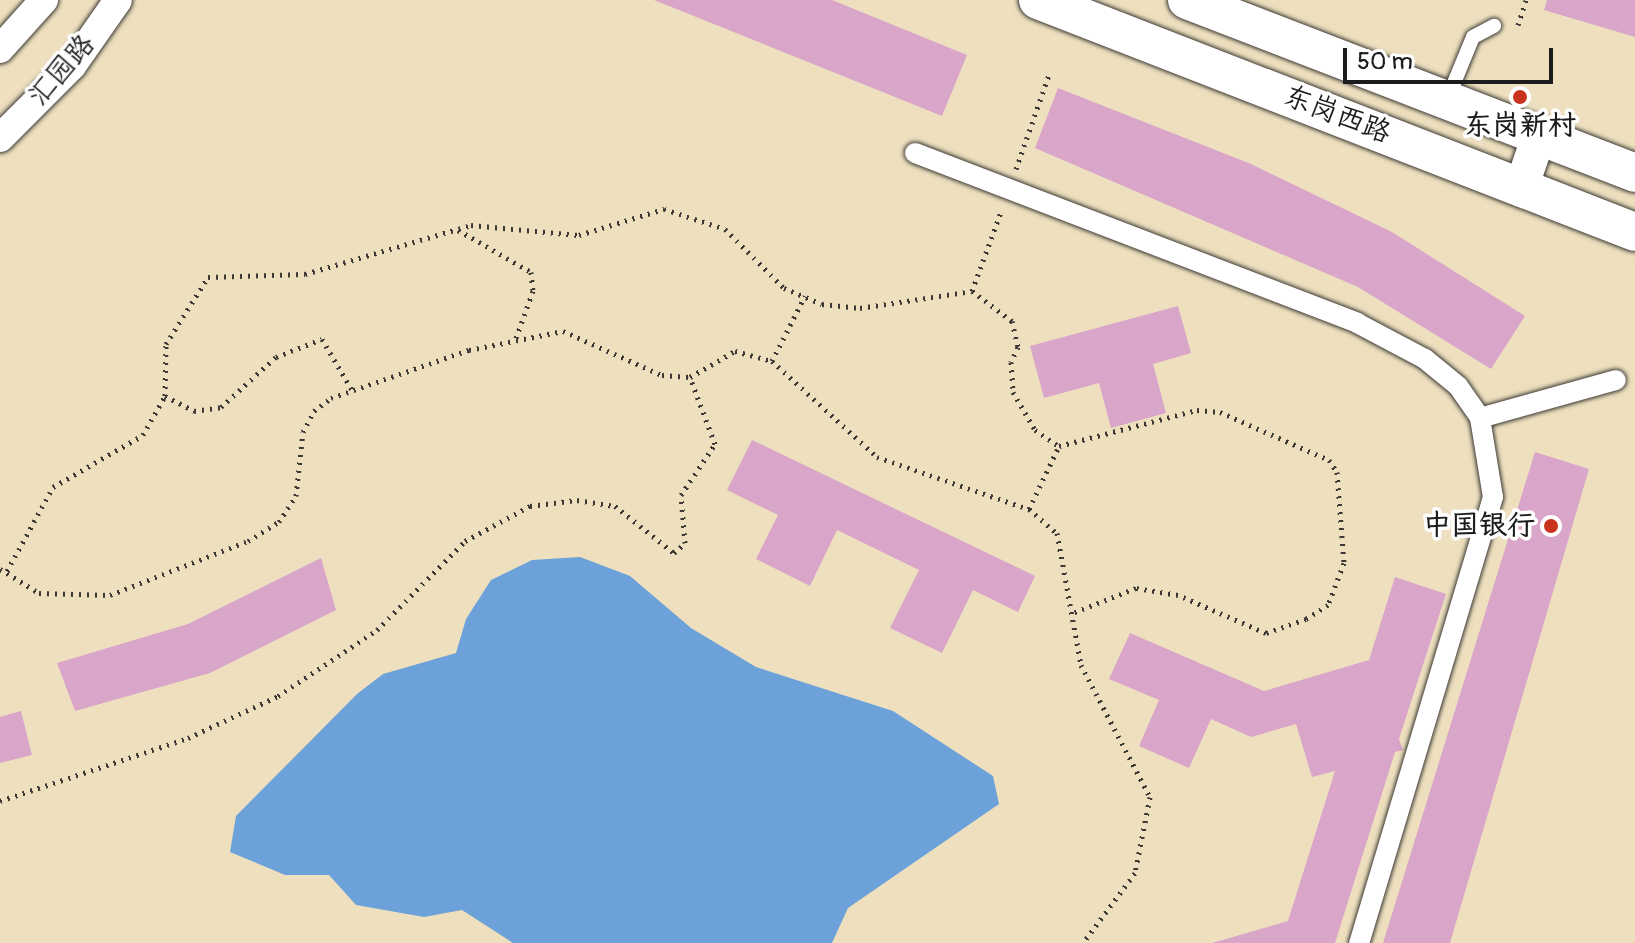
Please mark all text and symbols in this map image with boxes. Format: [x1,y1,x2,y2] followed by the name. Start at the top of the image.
[22,28,102,114] street label: 汇园路
[1347,32,1557,82] scale bar
[1357,47,1413,76] text: 50 m
[1279,79,1395,151] street label: 东岗西路
[1511,88,1529,106] marker: 东岗新村
[1464,109,1576,143] place label: 东岗新村
[1423,509,1535,543] place label: 中国银行
[1542,517,1560,535] marker: 中国银行

